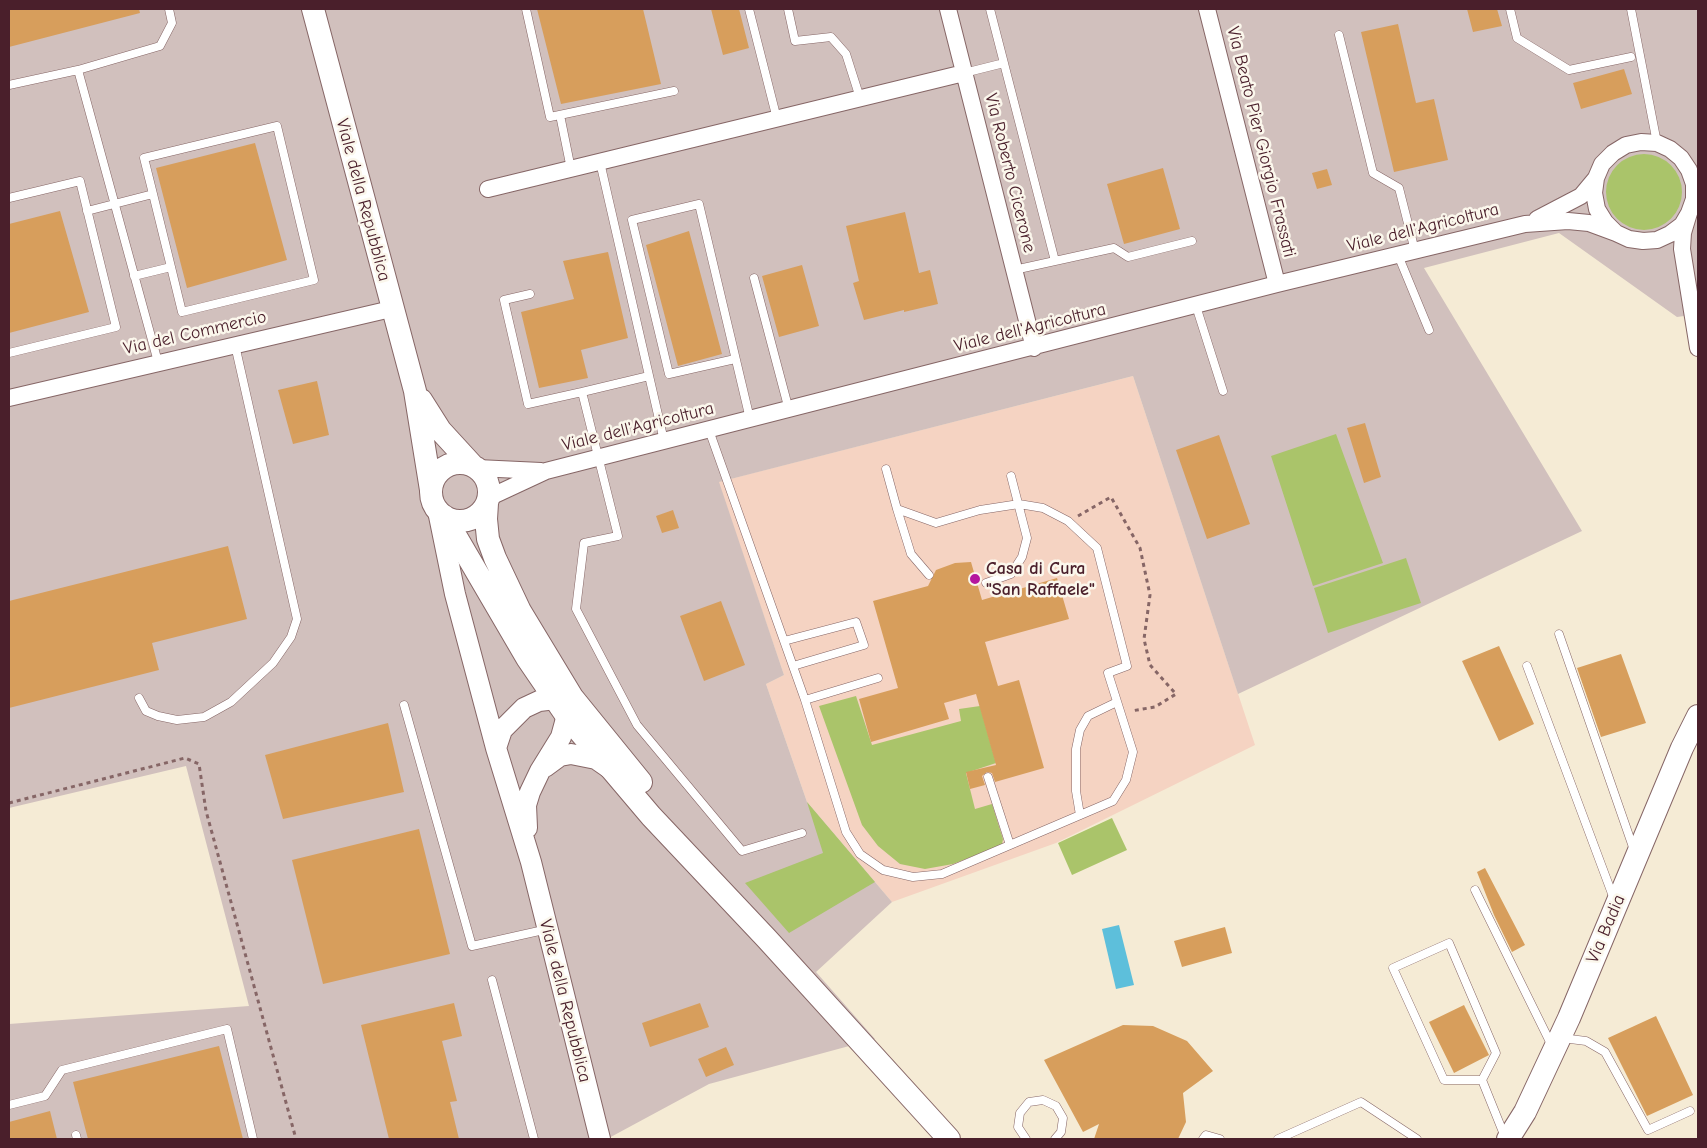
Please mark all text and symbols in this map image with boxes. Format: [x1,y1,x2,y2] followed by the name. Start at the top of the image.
[1222,24,1300,260] street label: Via Beato Pier Giorgio Frassati
[980,91,1040,255] street label: Via Roberto Cicerone
[331,116,395,284] street label: Viale della Repubblica
[1345,199,1501,257] street label: Viale dell'Agricoltura
[952,299,1108,357] street label: Viale dell'Agricoltura
[122,306,268,360] street label: Via del Commercio
[560,398,716,456] street label: Viale dell'Agricoltura
[986,558,1095,600] place label: Casa di Cura "San Raffaele"
[968,572,982,586] marker: Casa di Cura "San Raffaele"
[1582,891,1630,967] street label: Via Badia
[534,917,596,1085] street label: Viale della Repubblica

